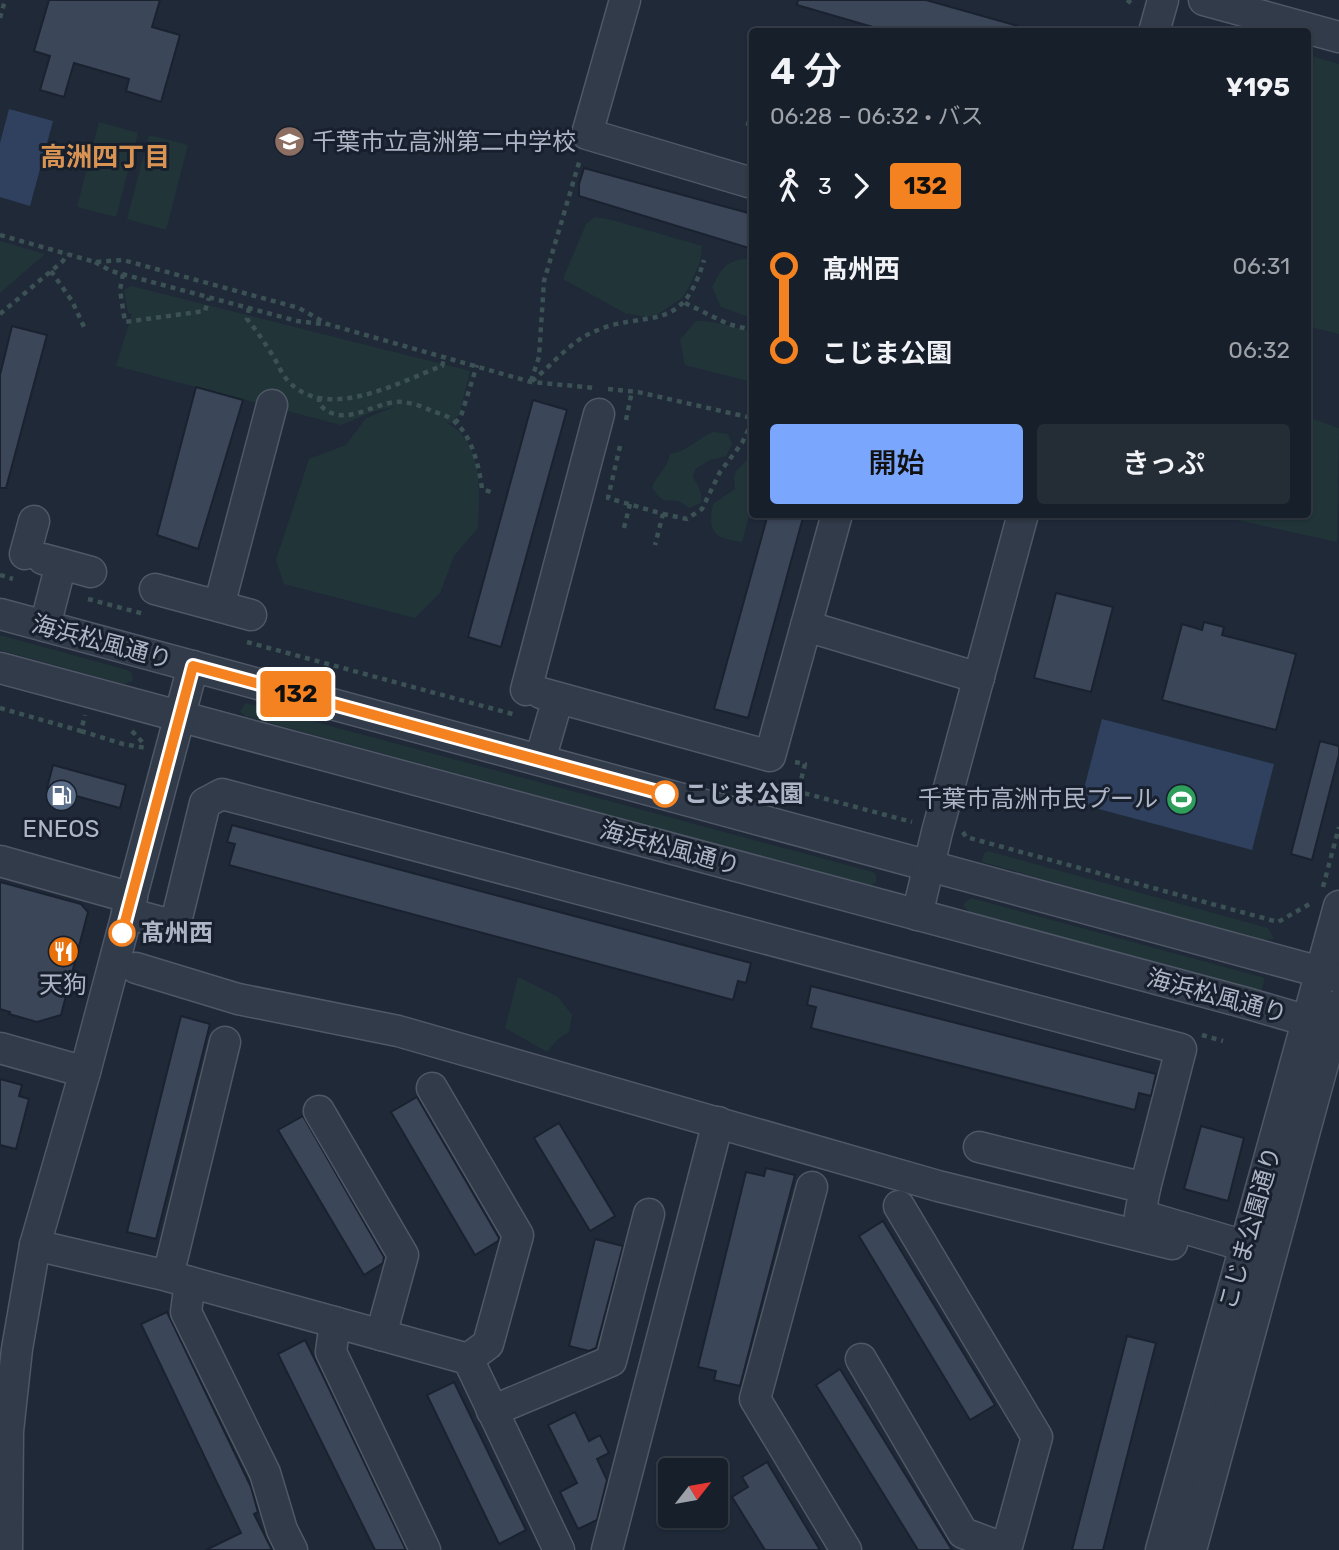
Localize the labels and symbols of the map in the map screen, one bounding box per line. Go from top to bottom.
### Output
school or university icon: 千葉市立高洲第二中学校 [272,125,306,159]
place label: 千葉市立高洲第二中学校 [312,128,576,156]
district label: 高洲四丁目 [40,142,170,173]
street label: 海浜松風通り [29,610,175,674]
line badge: 132 [256,671,336,717]
fuel station icon: ENEOS [44,778,78,812]
place label: こじま公園 [684,780,804,808]
marker: こじま公園 [652,781,678,807]
sports icon: 千葉市高洲市民プール [1164,782,1198,816]
place label: 千葉市高洲市民プール [918,785,1158,813]
place label: ENEOS [23,815,99,843]
street label: 海浜松風通り [597,816,743,880]
place label: 髙州西 [141,919,213,947]
marker: 髙州西 [109,920,135,946]
restaurant icon: 天狗 [46,934,80,968]
street label: 海浜松風通り [1144,964,1290,1028]
place label: 天狗 [39,971,87,999]
street label: こじま公園通り [1213,1143,1287,1313]
north arrow [658,1458,728,1528]

